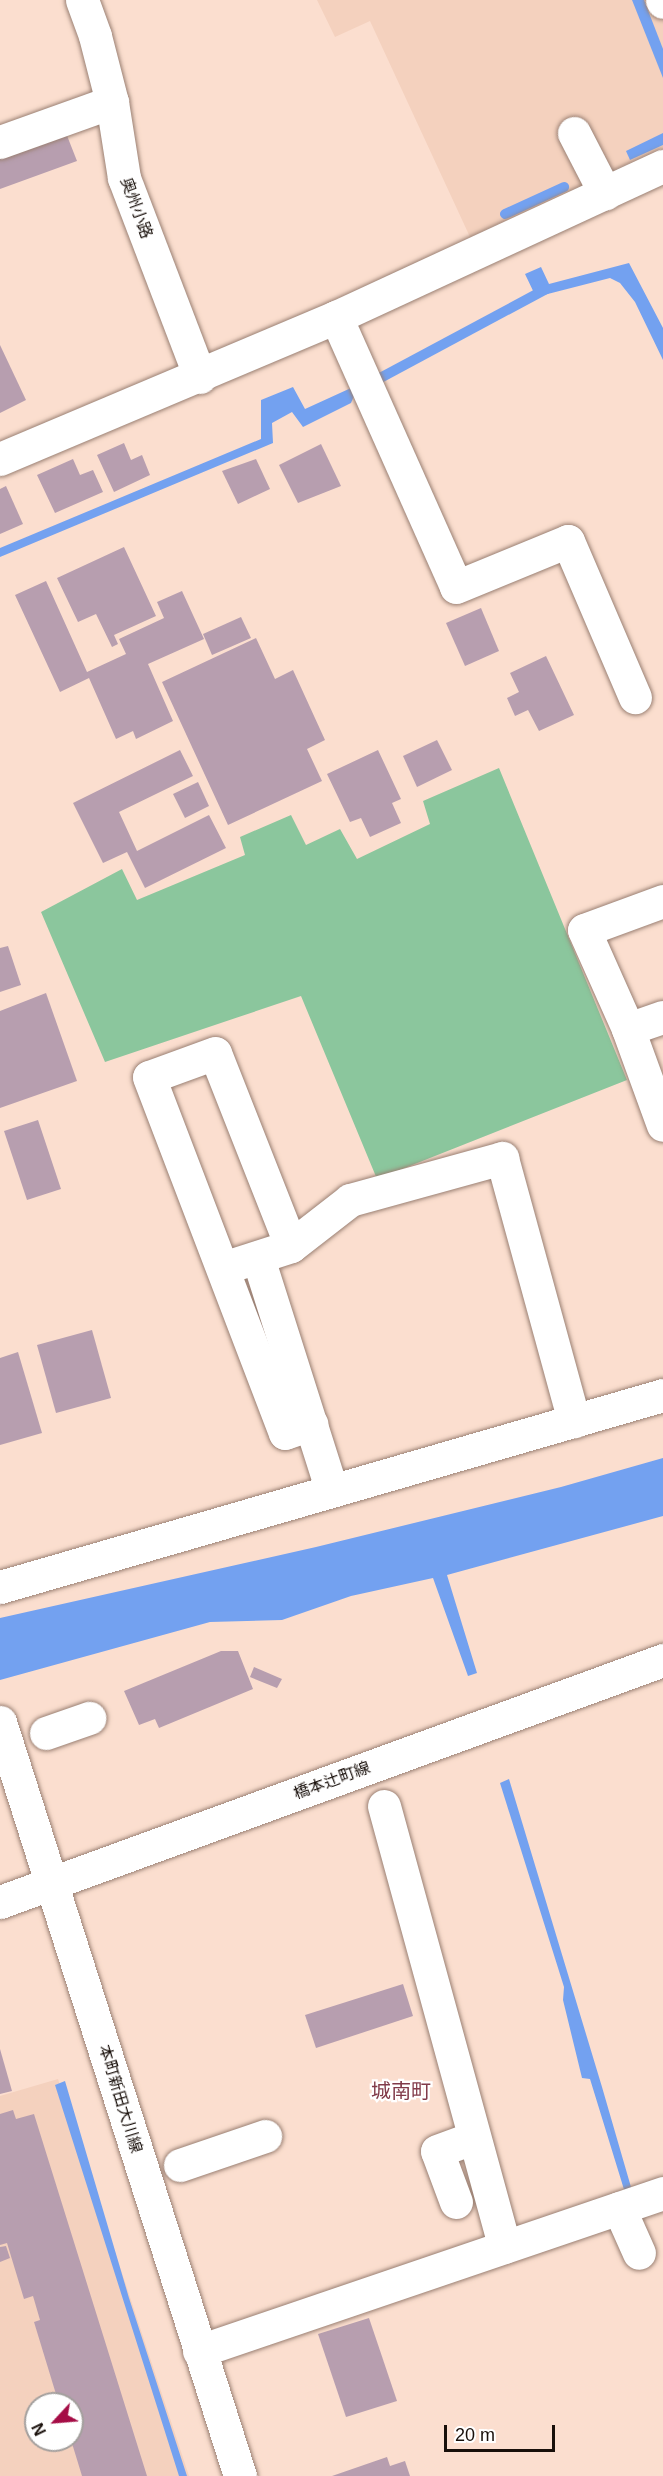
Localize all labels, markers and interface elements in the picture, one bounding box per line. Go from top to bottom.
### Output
street label: 奥州小路 [116,175,156,241]
street label: 橋本辻町線 [291,1758,373,1804]
street label: 本町新田大川線 [94,2043,146,2155]
district label: 城南町 [371,2079,431,2103]
north arrow [24,2392,84,2452]
scale bar [447,2413,558,2451]
text: N [29,2420,49,2438]
text: 20 m [455,2425,495,2445]

